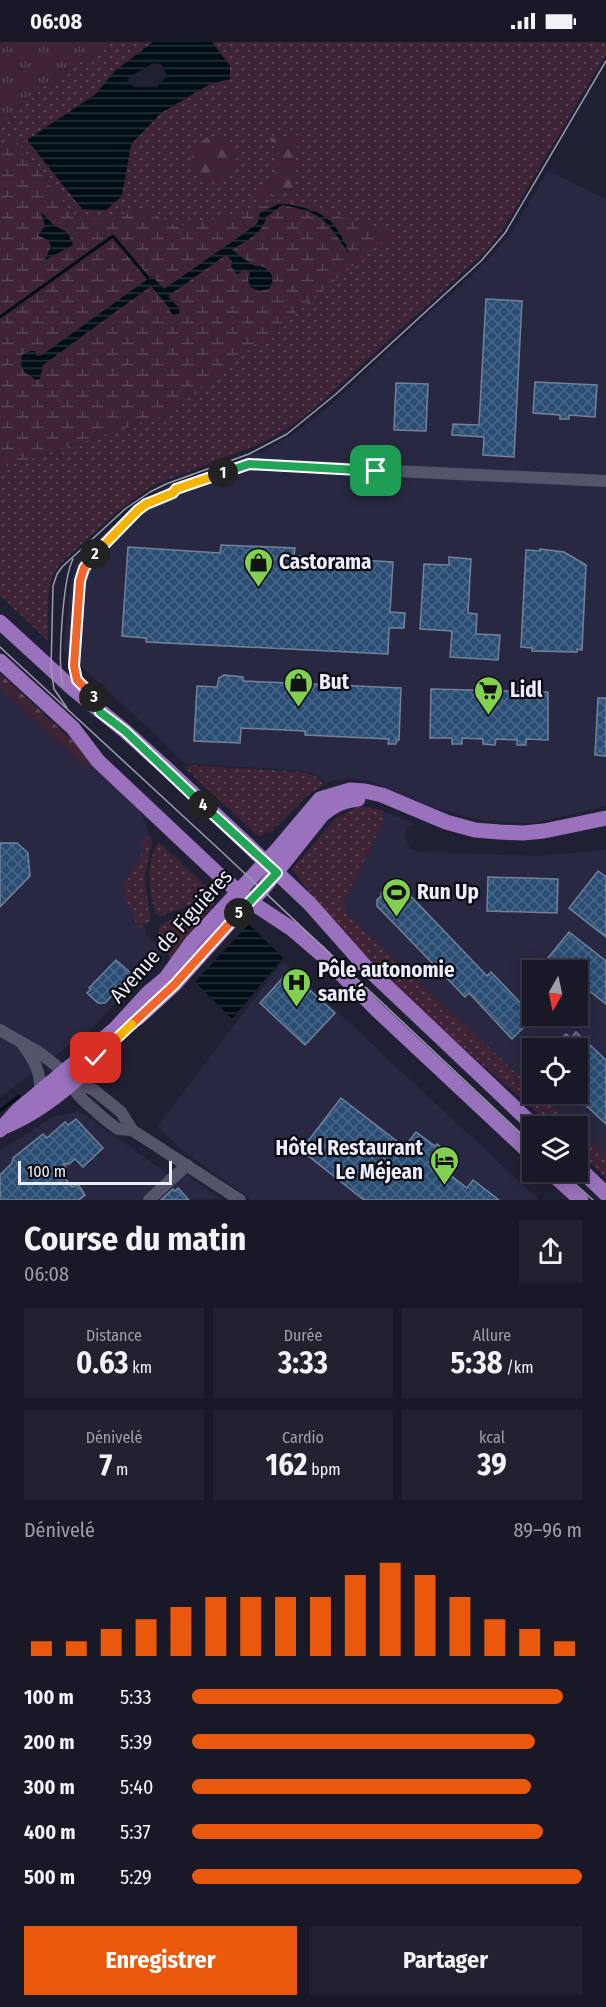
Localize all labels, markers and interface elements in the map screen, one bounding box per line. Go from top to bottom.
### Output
text: 06:08 [30,8,82,35]
pin [350,445,401,496]
icon: arrive [359,454,392,487]
pin: 1 [208,458,238,488]
text: 1 [220,463,226,482]
pin: 2 [80,539,110,569]
text: 2 [91,544,99,563]
shop icon: Castorama [242,546,274,588]
place label: Castorama [279,549,372,575]
shop icon: But [282,666,314,708]
place label: But [319,669,350,695]
supermarket icon: Lidl [473,674,505,716]
place label: Lidl [510,677,543,703]
pin: 3 [79,682,109,712]
text: 3 [90,687,98,706]
pin: 4 [188,790,218,820]
text: 4 [199,795,207,814]
street label: Avenue de Figuières [104,864,238,1008]
sports icon: Run Up [380,876,412,918]
place label: Run Up [417,879,479,905]
pin: 5 [224,898,254,928]
text: 5 [235,903,243,922]
place label: Pôle autonomie santé [318,957,455,1007]
north arrow [522,960,588,1026]
map controls [522,960,588,1182]
hospital icon: Pôle autonomie santé [281,966,313,1008]
pin [70,1032,121,1083]
button: locate [522,1038,588,1104]
icon: check [79,1041,112,1074]
button: layers [522,1116,588,1182]
place label: Hôtel Restaurant Le Méjean [276,1135,424,1185]
hotel icon: Hôtel Restaurant Le Méjean [428,1144,460,1186]
scale bar [18,1158,172,1186]
text: 100 m [27,1162,66,1181]
text: Course du matin [24,1219,246,1259]
button: share [519,1220,582,1283]
text: 06:08 [24,1262,69,1286]
text: Distance [86,1326,142,1345]
text: Durée [284,1326,322,1345]
text: Allure [473,1326,511,1345]
text: 0.63 [76,1345,129,1381]
text: 3:33 [278,1345,328,1381]
text: 5:38 [450,1345,503,1381]
text: km [129,1358,152,1377]
text: /km [503,1358,534,1377]
text: Dénivelé [86,1428,142,1447]
text: Cardio [282,1428,324,1447]
text: kcal [479,1428,505,1447]
text: 7 [100,1447,112,1483]
text: 162 [265,1447,307,1483]
text: 39 [477,1447,507,1483]
text: m [112,1460,128,1479]
text: bpm [307,1460,341,1479]
text: Dénivelé [24,1518,95,1542]
text: 89–96 m [514,1518,582,1542]
text: 100 m [24,1685,74,1709]
text: 5:33 [120,1685,152,1709]
text: 200 m [24,1730,75,1754]
text: 5:39 [120,1730,152,1754]
text: 300 m [24,1775,75,1799]
text: 5:40 [120,1775,153,1799]
text: 400 m [24,1820,76,1844]
text: 5:37 [120,1820,151,1844]
text: 500 m [24,1865,75,1889]
text: 5:29 [120,1865,152,1889]
button: Enregistrer [24,1926,297,1995]
button: Partager [309,1926,582,1995]

